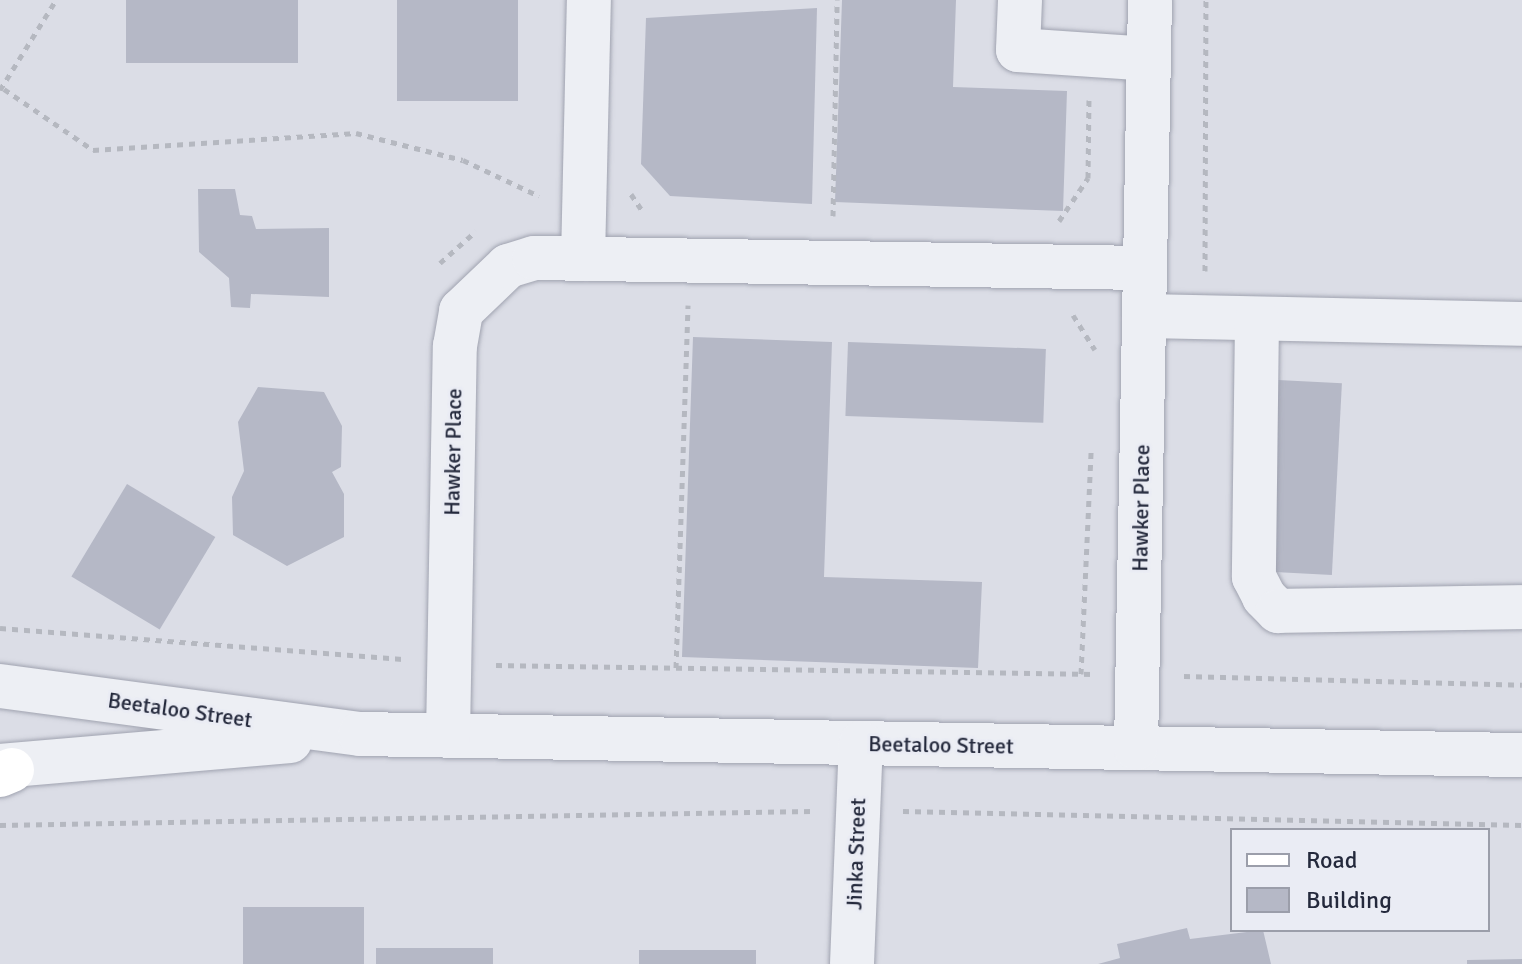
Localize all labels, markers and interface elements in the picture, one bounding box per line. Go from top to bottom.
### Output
street label: Hawker Place [439,388,467,516]
street label: Hawker Place [1127,444,1155,572]
street label: Beetaloo Street [106,687,254,733]
street label: Beetaloo Street [868,731,1014,759]
street label: Jinka Street [841,797,871,911]
legend [1230,828,1490,932]
text: Road [1306,845,1357,875]
text: Building [1306,885,1392,915]

